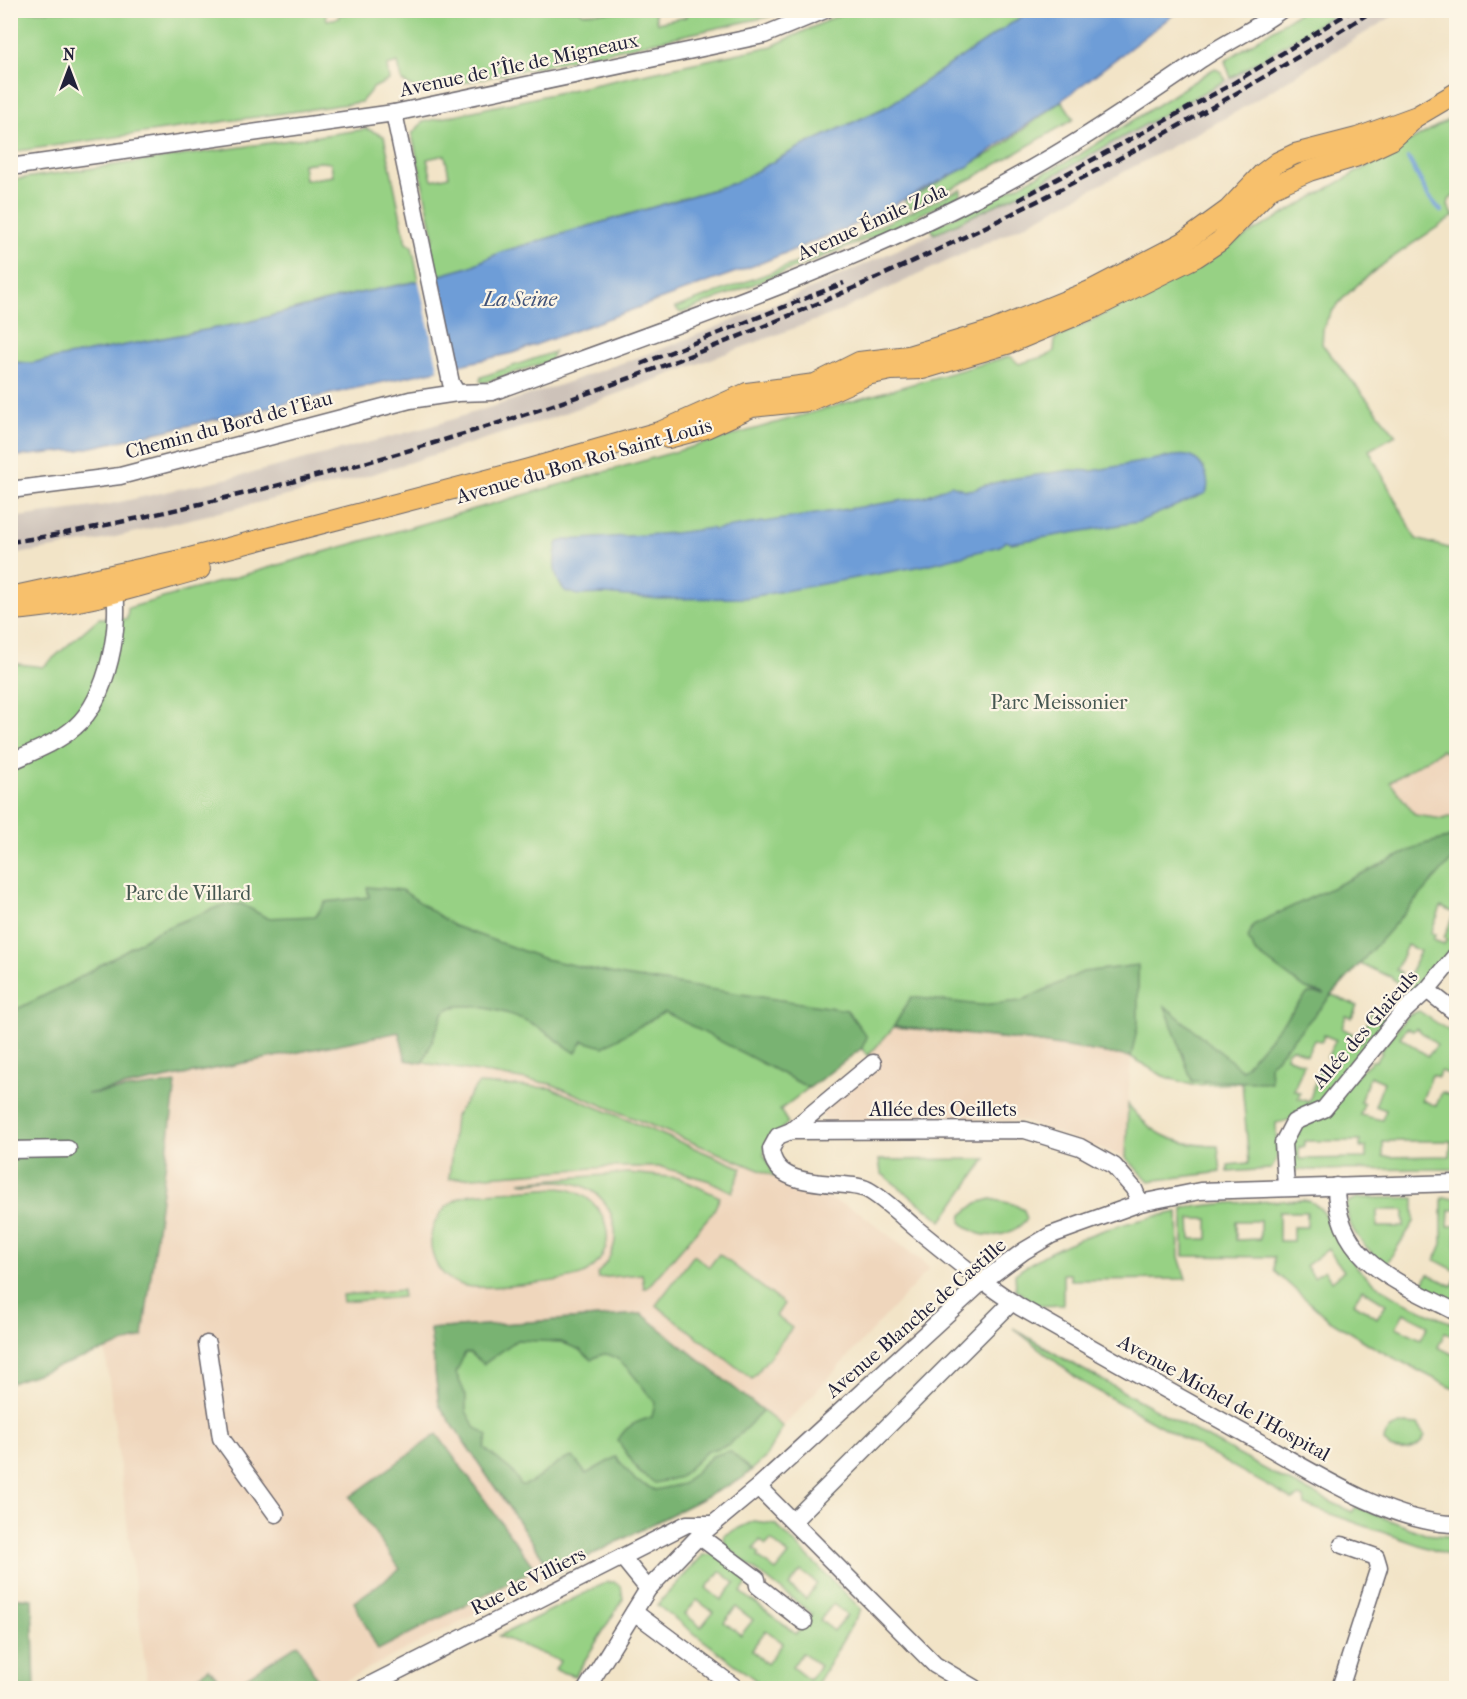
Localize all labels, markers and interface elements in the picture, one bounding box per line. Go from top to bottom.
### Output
street label: Avenue de l'Île de Migneaux [396,27,641,102]
north arrow [39,39,99,99]
text: N [63,45,76,64]
street label: Avenue Émile Zola [792,177,951,266]
water label: La Seine [481,287,558,311]
street label: Chemin du Bord de l'Eau [123,386,336,464]
street label: Avenue du Bon Roi Saint-Louis [453,413,714,509]
park label: Parc Meissonier [990,691,1128,714]
park label: Parc de Villard [125,882,252,905]
street label: Allée des Glaïeuls [1307,965,1423,1094]
street label: Allée des Oeillets [868,1098,1017,1121]
street label: Avenue Blanche de Castille [820,1233,1011,1403]
street label: Avenue Michel de l'Hospital [1113,1330,1334,1466]
street label: Rue de Villiers [467,1542,589,1620]

